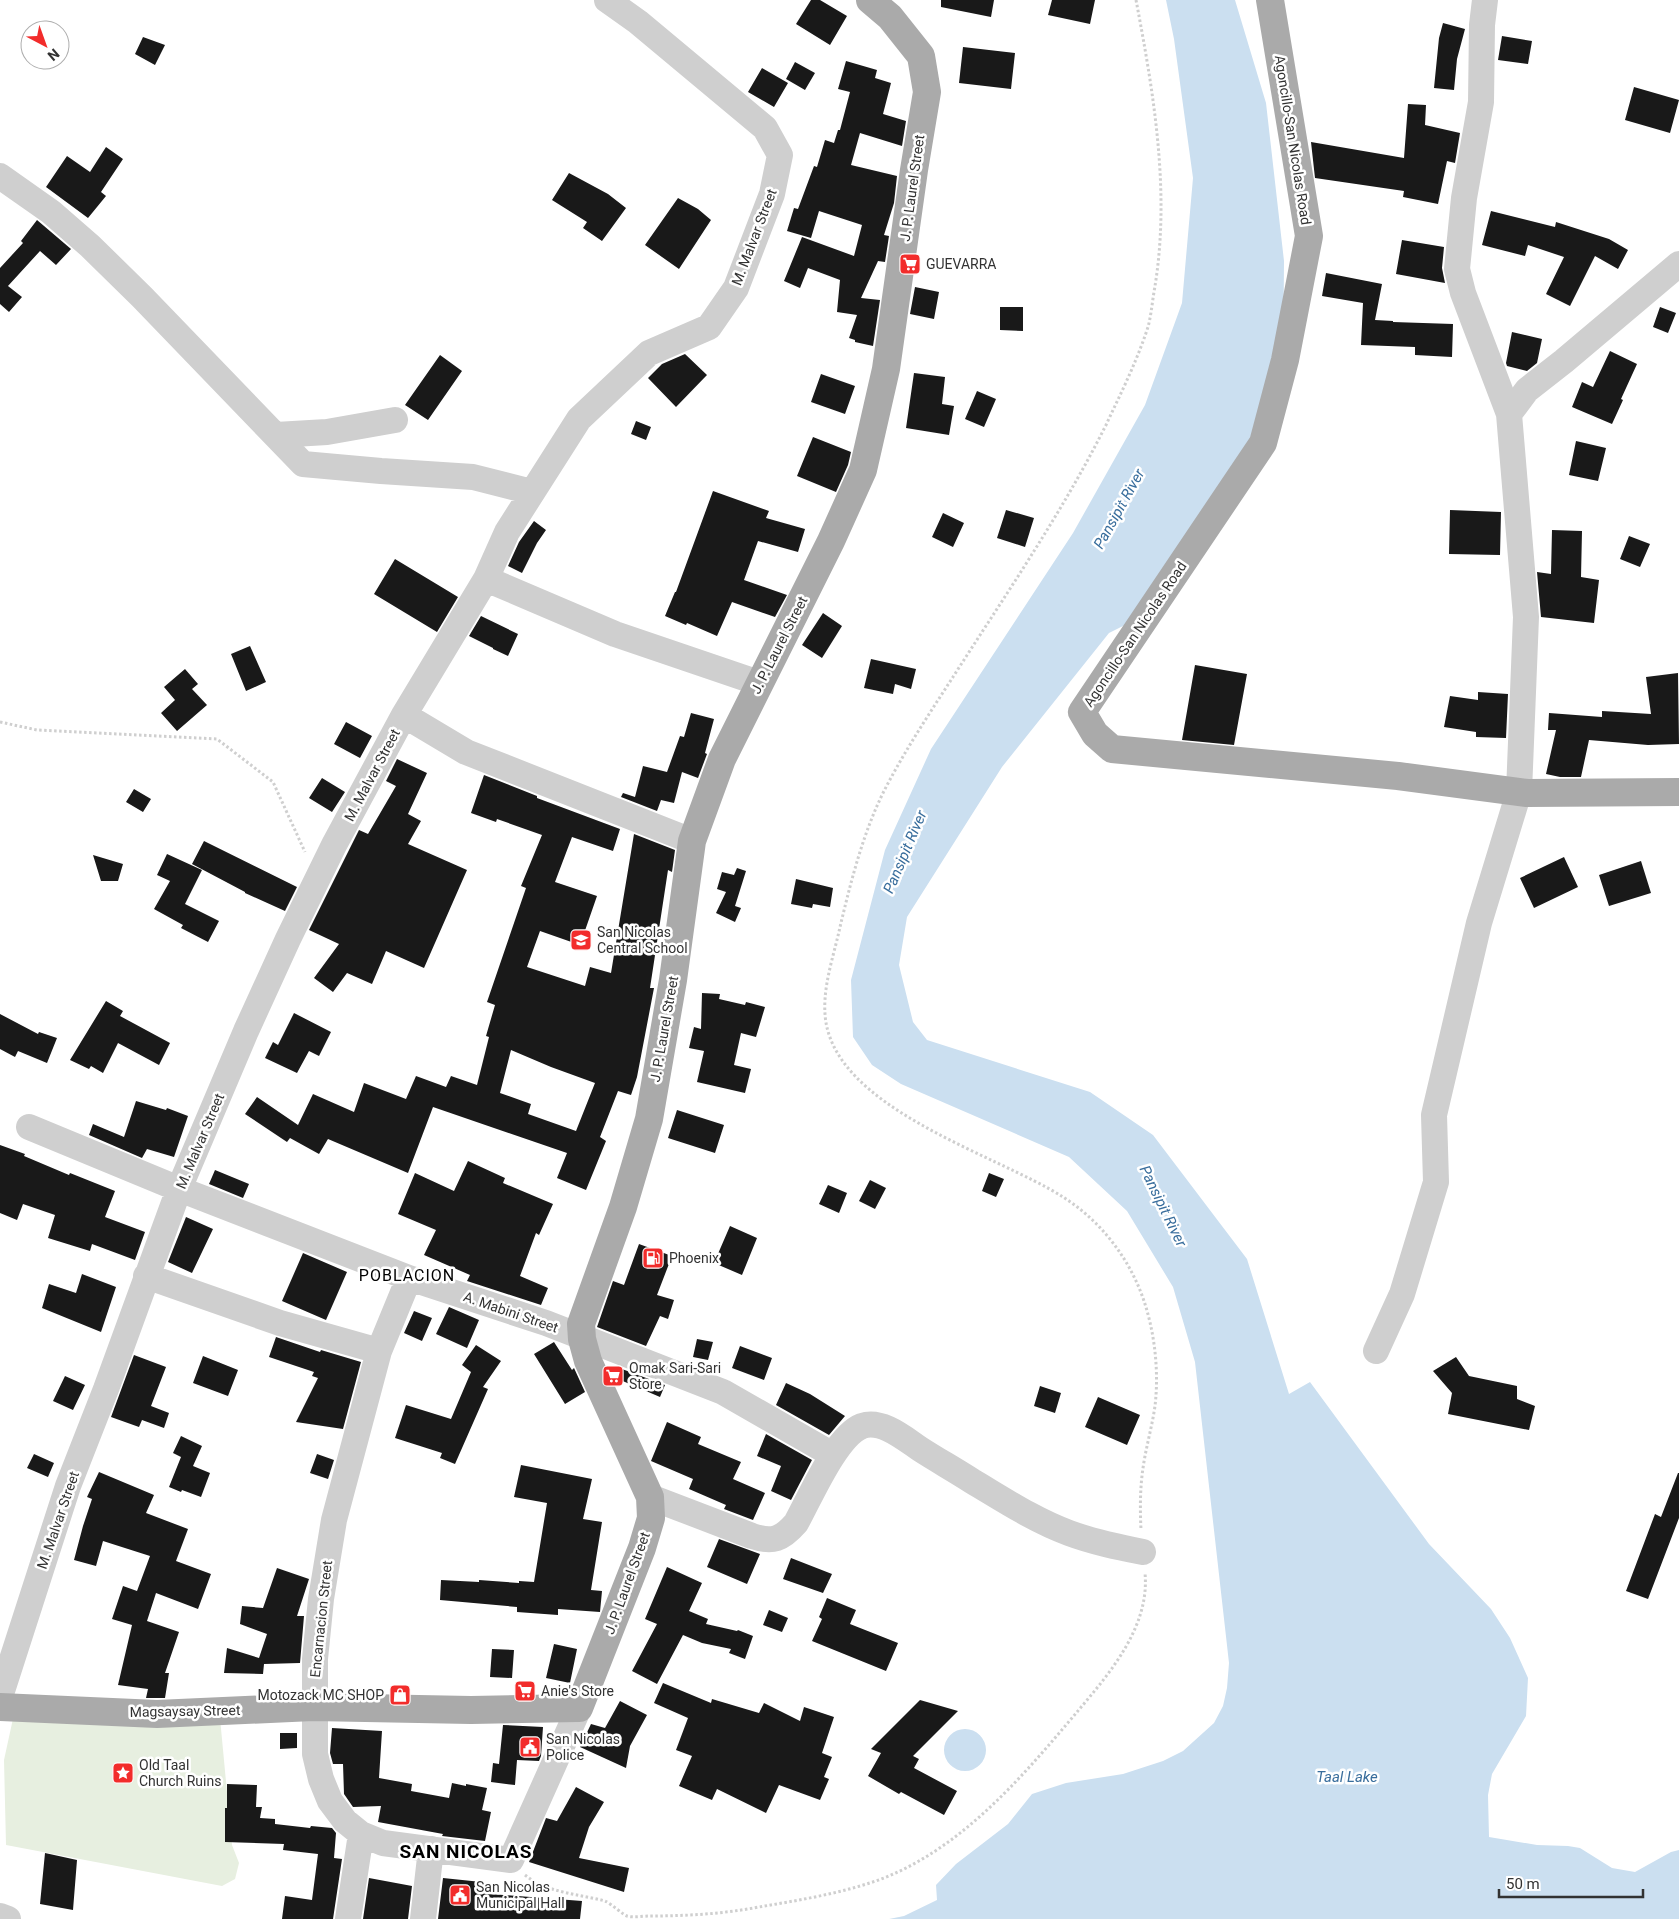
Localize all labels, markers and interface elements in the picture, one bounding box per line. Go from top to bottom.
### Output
north arrow [20,20,70,70]
text: N [45,46,63,64]
street label: Agoncillo-San Nicolas Road [1272,54,1314,226]
street label: J. P. Laurel Street [897,133,927,242]
street label: M. Malvar Street [728,186,780,288]
supermarket icon: GUEVARRA [898,252,922,276]
place label: GUEVARRA [926,256,997,272]
water label: Pansipit River [1090,465,1149,552]
street label: Agoncillo-San Nicolas Road [1080,558,1190,710]
street label: J. P. Laurel Street [747,593,811,696]
street label: M. Malvar Street [341,726,403,824]
water label: Pansipit River [879,807,931,896]
place label: San Nicolas Central School [597,924,688,956]
school or university icon: San Nicolas Central School [569,928,593,952]
street label: J. P. Laurel Street [647,974,681,1083]
street label: M. Malvar Street [173,1091,227,1191]
water label: Pansipit River [1136,1162,1191,1251]
fuel station icon: Phoenix [641,1246,665,1270]
place label: Phoenix [669,1250,719,1266]
district label: POBLACION [359,1266,455,1285]
street label: A. Mabini Street [462,1288,561,1336]
place label: Omak Sari-Sari Store [629,1360,721,1392]
supermarket icon: Omak Sari-Sari Store [601,1364,625,1388]
street label: M. Malvar Street [34,1469,82,1571]
street label: J. P. Laurel Street [601,1529,653,1636]
street label: Encarnacion Street [307,1559,335,1678]
supermarket icon: Anie's Store [513,1679,537,1703]
shop icon: Motozack MC SHOP [388,1683,412,1707]
place label: Anie's Store [541,1683,614,1699]
place label: Motozack MC SHOP [257,1687,384,1703]
street label: Magsaysay Street [129,1702,241,1720]
place label: San Nicolas Police [546,1731,620,1763]
public building icon: San Nicolas Police [518,1735,542,1759]
place label: Old Taal Church Ruins [139,1757,221,1789]
place icon: Old Taal Church Ruins [111,1761,135,1785]
water label: Taal Lake [1316,1768,1378,1786]
district label: SAN NICOLAS [399,1840,533,1863]
scale bar [1499,1866,1643,1898]
text: 50 m [1506,1875,1540,1893]
place label: San Nicolas Municipal Hall [476,1879,565,1911]
public building icon: San Nicolas Municipal Hall [448,1883,472,1907]

